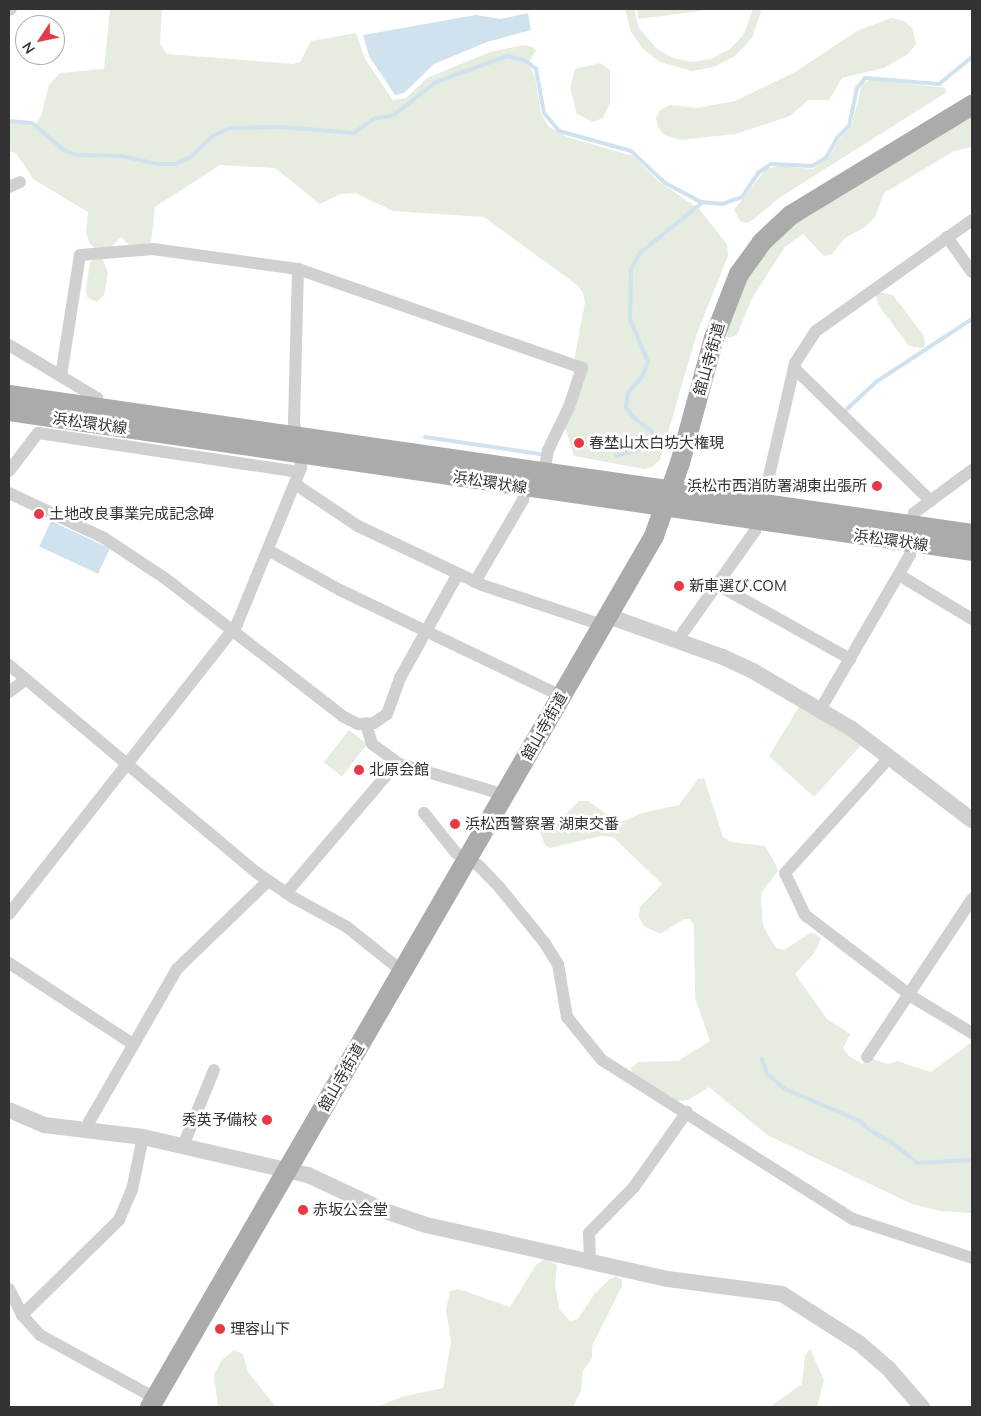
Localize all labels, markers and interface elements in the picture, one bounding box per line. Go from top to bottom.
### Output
north arrow [15,15,65,65]
text: N [18,38,39,57]
street label: 舘山寺街道 [690,320,728,398]
street label: 浜松環状線 [52,409,128,437]
place label: 春埜山太白坊大権現 [589,434,724,452]
marker: 春埜山太白坊大権現 [573,437,585,449]
street label: 浜松環状線 [452,467,528,497]
place label: 浜松市西消防署湖東出張所 [687,477,867,495]
marker: 浜松市西消防署湖東出張所 [871,480,883,492]
place label: 土地改良事業完成記念碑 [49,505,214,523]
marker: 土地改良事業完成記念碑 [33,508,45,520]
street label: 浜松環状線 [853,526,929,554]
place label: 新車選び.COM [689,577,786,595]
marker: 新車選び.COM [673,580,685,592]
street label: 舘山寺街道 [517,689,571,763]
place label: 北原会館 [369,761,429,779]
marker: 北原会館 [353,764,365,776]
place label: 浜松西警察署 湖東交番 [465,815,619,833]
marker: 浜松西警察署 湖東交番 [449,818,461,830]
street label: 舘山寺街道 [314,1040,368,1114]
place label: 秀英予備校 [182,1111,257,1129]
marker: 秀英予備校 [261,1114,273,1126]
place label: 赤坂公会堂 [313,1201,388,1219]
marker: 赤坂公会堂 [297,1204,309,1216]
place label: 理容山下 [230,1320,290,1338]
marker: 理容山下 [214,1323,226,1335]

